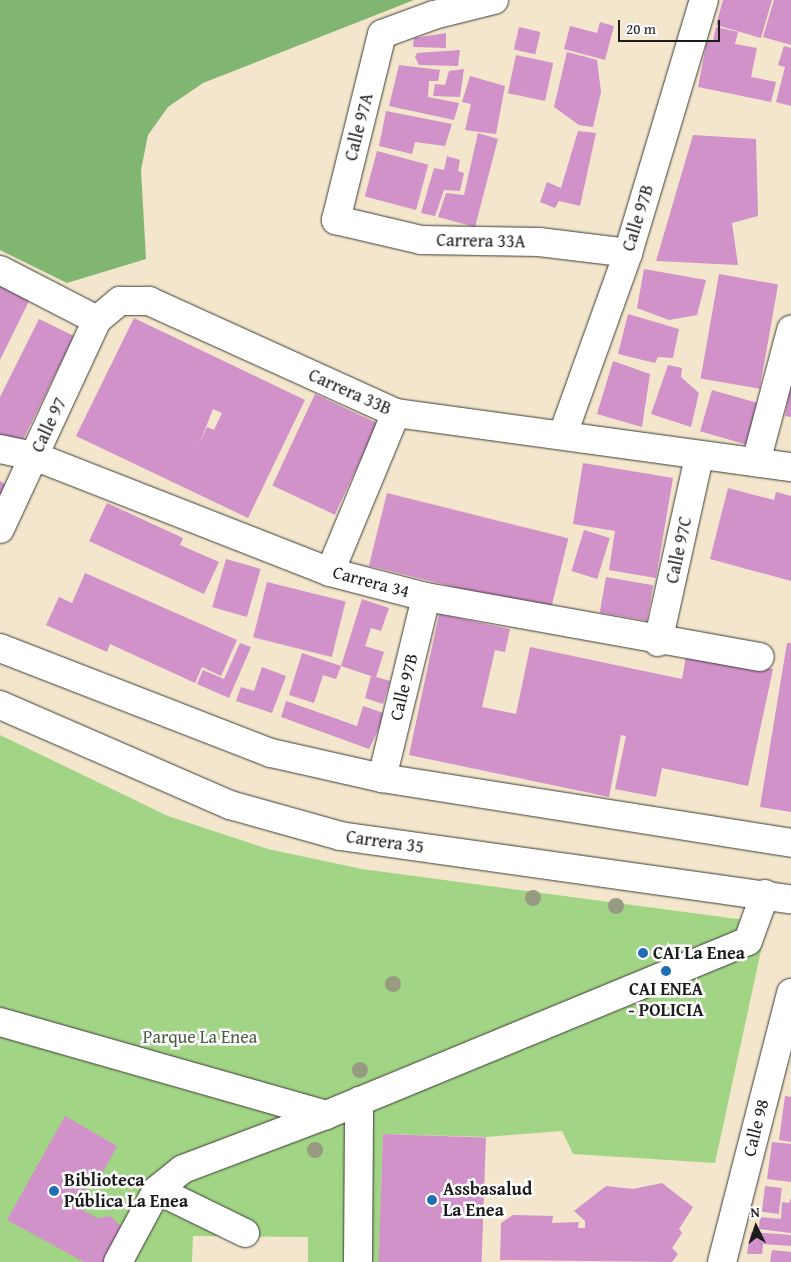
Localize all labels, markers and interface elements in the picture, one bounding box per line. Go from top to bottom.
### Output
scale bar [621,10,724,42]
text: 20 m [626,18,656,39]
street label: Calle 97A [340,91,378,163]
street label: Calle 97B [618,182,658,254]
street label: Carrera 33A [436,229,526,253]
street label: Carrera 33B [305,364,395,420]
street label: Calle 97 [27,394,71,456]
street label: Calle 97C [661,515,697,585]
street label: Carrera 34 [330,561,412,603]
street label: Calle 97B [385,651,423,723]
street label: Carrera 35 [345,826,425,858]
place label: CAI La Enea [653,942,745,964]
marker: CAI La Enea [637,947,649,959]
marker: CAI ENEA - POLICIA [660,965,672,977]
place label: CAI ENEA - POLICIA [628,979,704,1022]
park label: Parque La Enea [143,1026,257,1048]
street label: Calle 98 [738,1097,774,1159]
place label: Biblioteca Pública La Enea [64,1170,188,1212]
place label: Assbasalud La Enea [443,1179,532,1222]
marker: Biblioteca Pública La Enea [48,1185,60,1197]
marker: Assbasalud La Enea [425,1193,439,1207]
north arrow [731,1202,781,1252]
text: N [750,1202,760,1222]

